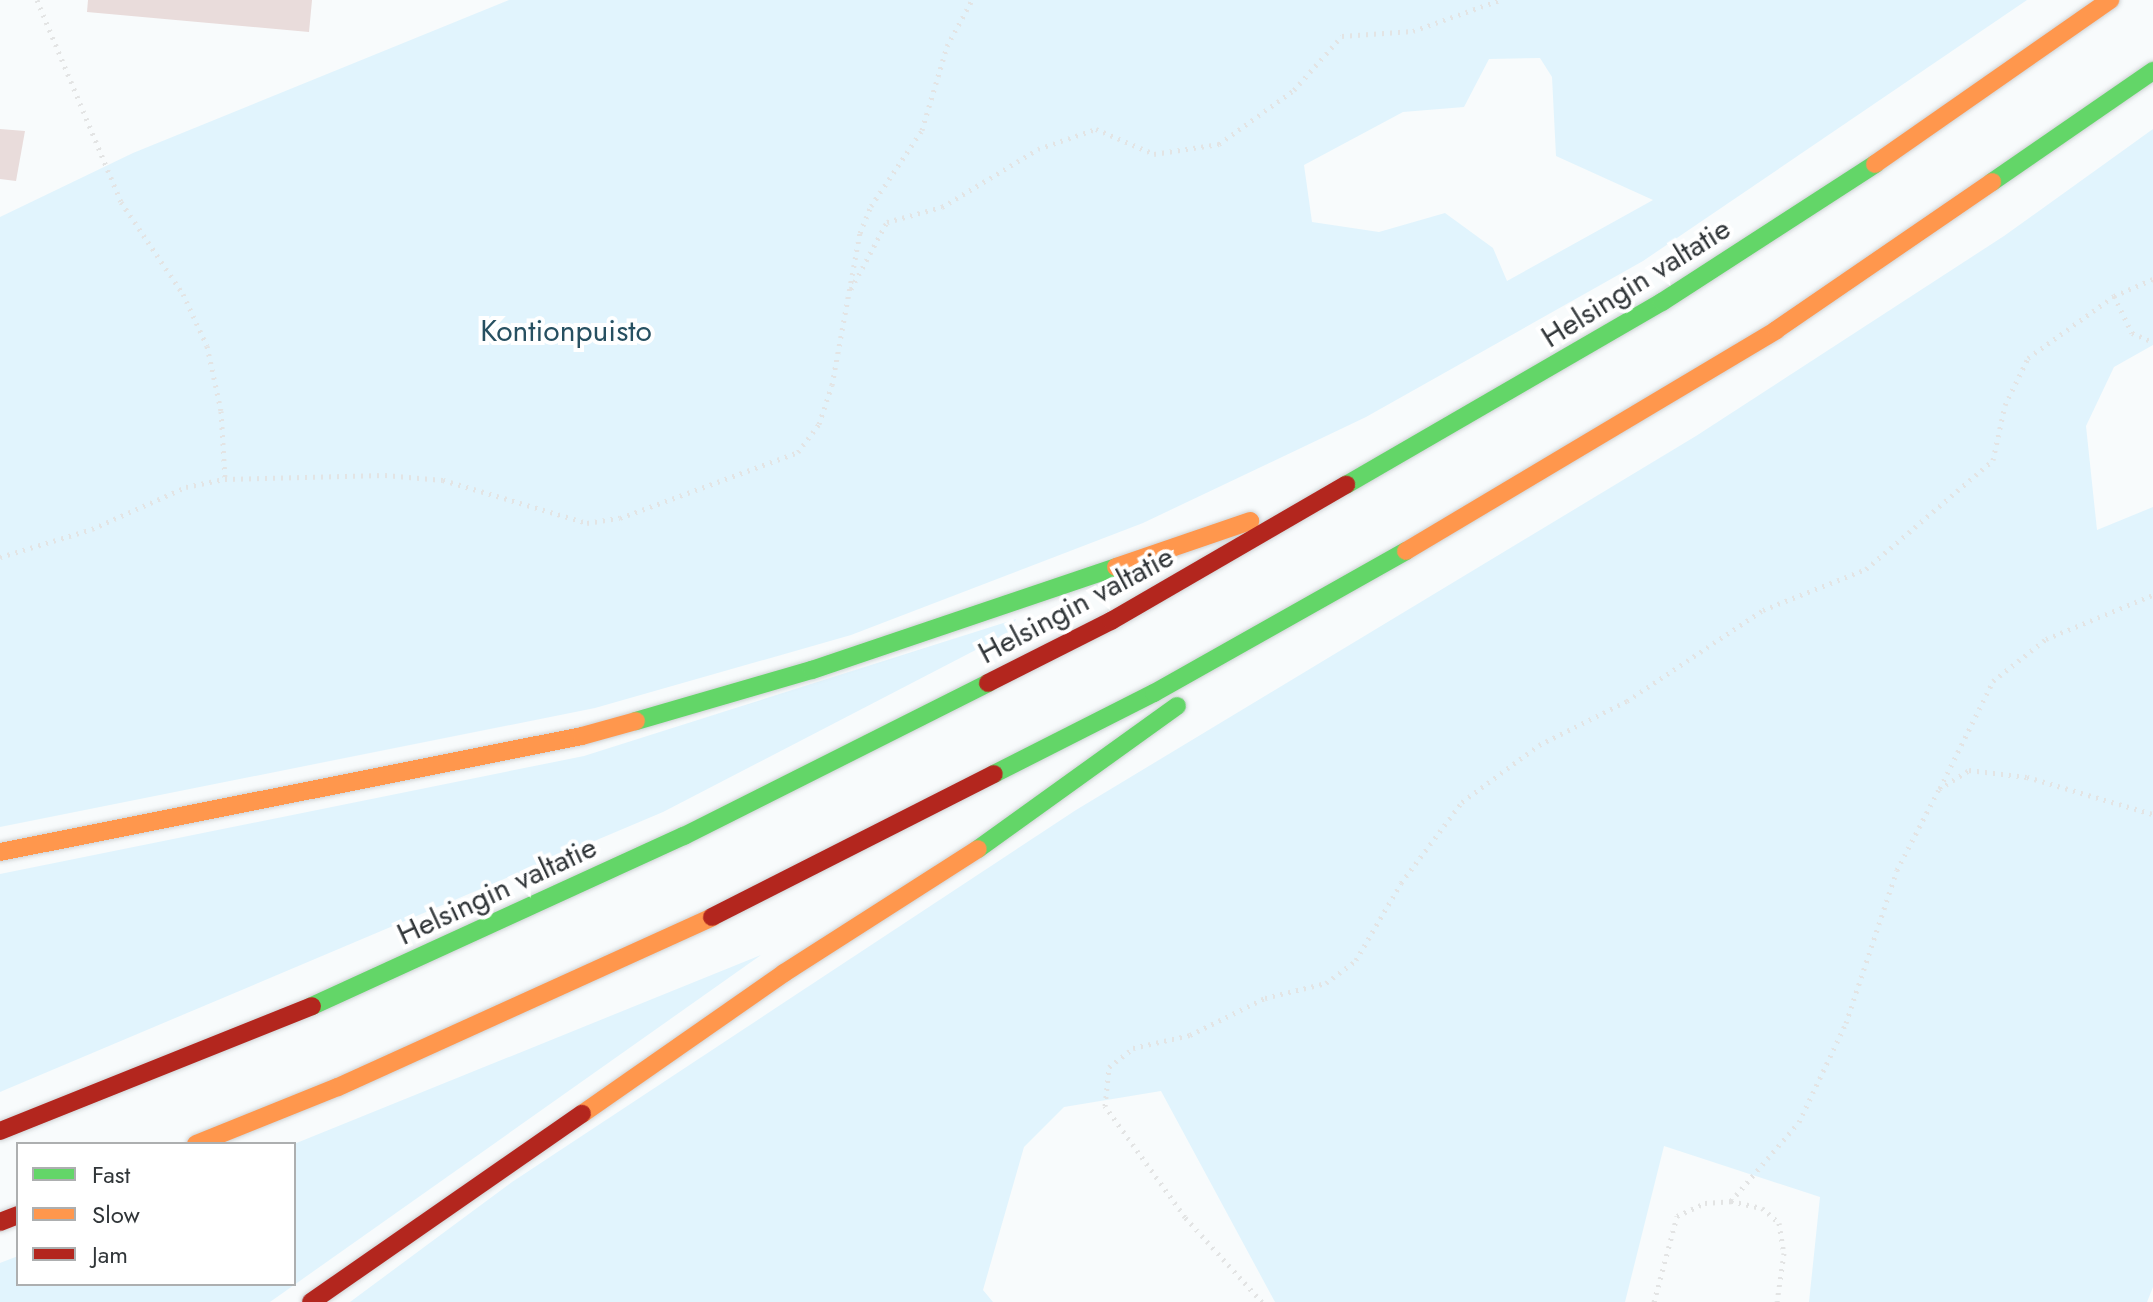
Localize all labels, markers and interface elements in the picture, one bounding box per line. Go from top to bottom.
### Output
street label: Helsingin valtatie [1535,211,1737,355]
park label: Kontionpuisto [480,313,652,349]
street label: Helsingin valtatie [972,538,1180,672]
street label: Helsingin valtatie [392,829,602,953]
legend [16,1142,296,1286]
text: Fast [92,1157,130,1192]
text: Slow [92,1197,140,1232]
text: Jam [92,1237,128,1272]

